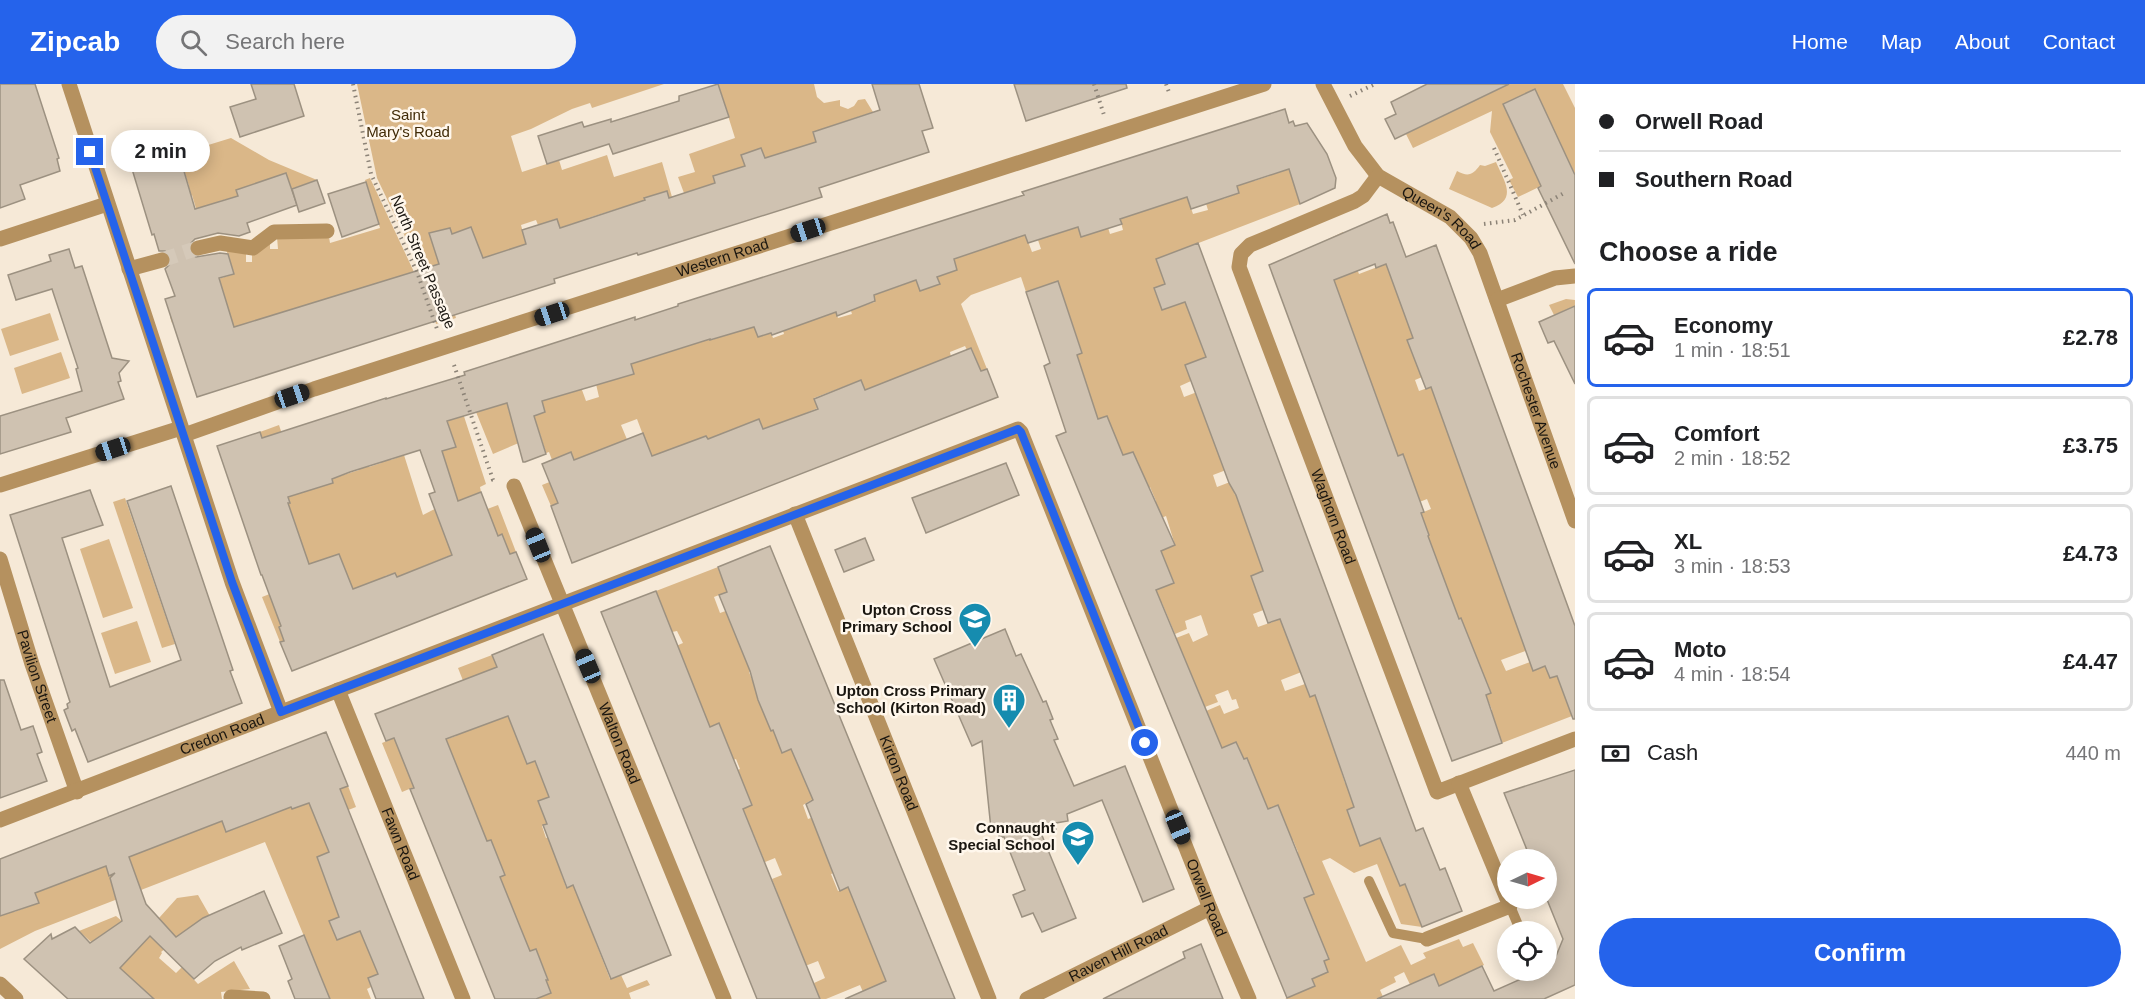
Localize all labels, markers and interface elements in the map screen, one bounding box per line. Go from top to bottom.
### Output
search box [156,15,576,69]
text: Zipcab [30,26,120,57]
icon: search [177,26,210,59]
text: Search here [225,29,345,54]
text: Home [1792,30,1848,53]
text: Map [1881,30,1922,53]
text: About [1955,30,2010,53]
text: Contact [2043,30,2115,53]
park label: Saint Mary's Road [366,106,450,140]
text: Orwell Road [1635,109,1763,134]
callout: 2 min [111,131,210,173]
route end [76,138,103,165]
text: 2 min [134,140,187,162]
text: Southern Road [1635,167,1793,192]
street label: Queen's Road [1399,182,1485,252]
street label: North Street Passage [388,192,459,331]
car [788,216,828,244]
street label: Western Road [674,235,771,280]
text: Choose a ride [1599,237,1778,267]
car [532,300,572,328]
icon: car [1602,311,1656,365]
text: Economy [1674,313,1773,338]
text: £2.78 [2063,325,2118,350]
text: 1 min · 18:51 [1674,339,1791,361]
street label: Rochester Avenue [1508,350,1565,471]
car [272,382,312,410]
icon: car [1602,419,1656,473]
text: Comfort [1674,421,1760,446]
text: £3.75 [2063,433,2118,458]
car [93,435,133,463]
text: 2 min · 18:52 [1674,447,1791,469]
street label: Waghorn Road [1308,467,1359,566]
car [523,525,553,565]
icon: car [1602,527,1656,581]
text: XL [1674,529,1702,554]
text: £4.73 [2063,541,2118,566]
text: 3 min · 18:53 [1674,555,1791,577]
place label: Upton Cross Primary School [842,601,952,635]
school or university icon: Upton Cross Primary School [957,601,993,648]
street label: Pavilion Street [14,628,61,726]
icon: car [1602,635,1656,689]
text: Moto [1674,637,1727,662]
car [573,646,603,686]
text: £4.47 [2063,649,2118,674]
text: 4 min · 18:54 [1674,663,1791,685]
place label: Upton Cross Primary School (Kirton Road) [836,682,987,716]
building icon: Upton Cross Primary School (Kirton Road) [991,682,1027,729]
street label: Walton Road [596,700,644,786]
street label: Credon Road [177,710,267,758]
route start [1131,729,1158,756]
street label: Kirton Road [876,733,922,813]
icon: cash [1599,737,1632,770]
text: Cash [1647,740,1698,765]
text: 440 m [2065,742,2121,764]
street label: Fawn Road [378,805,423,882]
car [1163,807,1193,847]
place label: Connaught Special School [948,819,1055,853]
school or university icon: Connaught Special School [1060,819,1096,866]
north arrow [1497,849,1557,909]
map controls [1497,849,1557,981]
street label: Orwell Road [1183,856,1230,939]
button: Confirm [1599,918,2121,987]
street label: Raven Hill Road [1066,921,1170,985]
button: locate [1497,921,1557,981]

